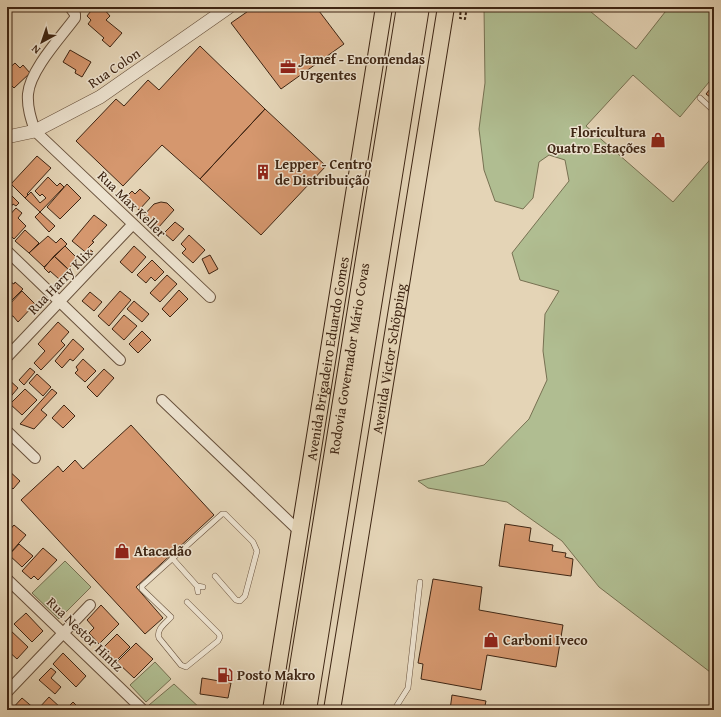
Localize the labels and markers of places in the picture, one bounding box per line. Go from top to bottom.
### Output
place label: Jamef - Encomendas Urgentes [298,49,425,85]
office icon: Jamef - Encomendas Urgentes [279,58,297,76]
place label: Floricultura Quatro Estações [547,122,647,158]
shop icon: Floricultura Quatro Estações [649,131,667,149]
place label: Lepper - Centro de Distribuição [275,154,372,190]
building icon: Lepper - Centro de Distribuição [254,163,272,181]
place label: Atacadão [134,541,192,561]
shop icon: Atacadão [113,542,131,560]
place label: Carboni Iveco [503,630,588,650]
shop icon: Carboni Iveco [482,631,500,649]
place label: Posto Makro [237,665,316,685]
fuel station icon: Posto Makro [216,666,234,684]

